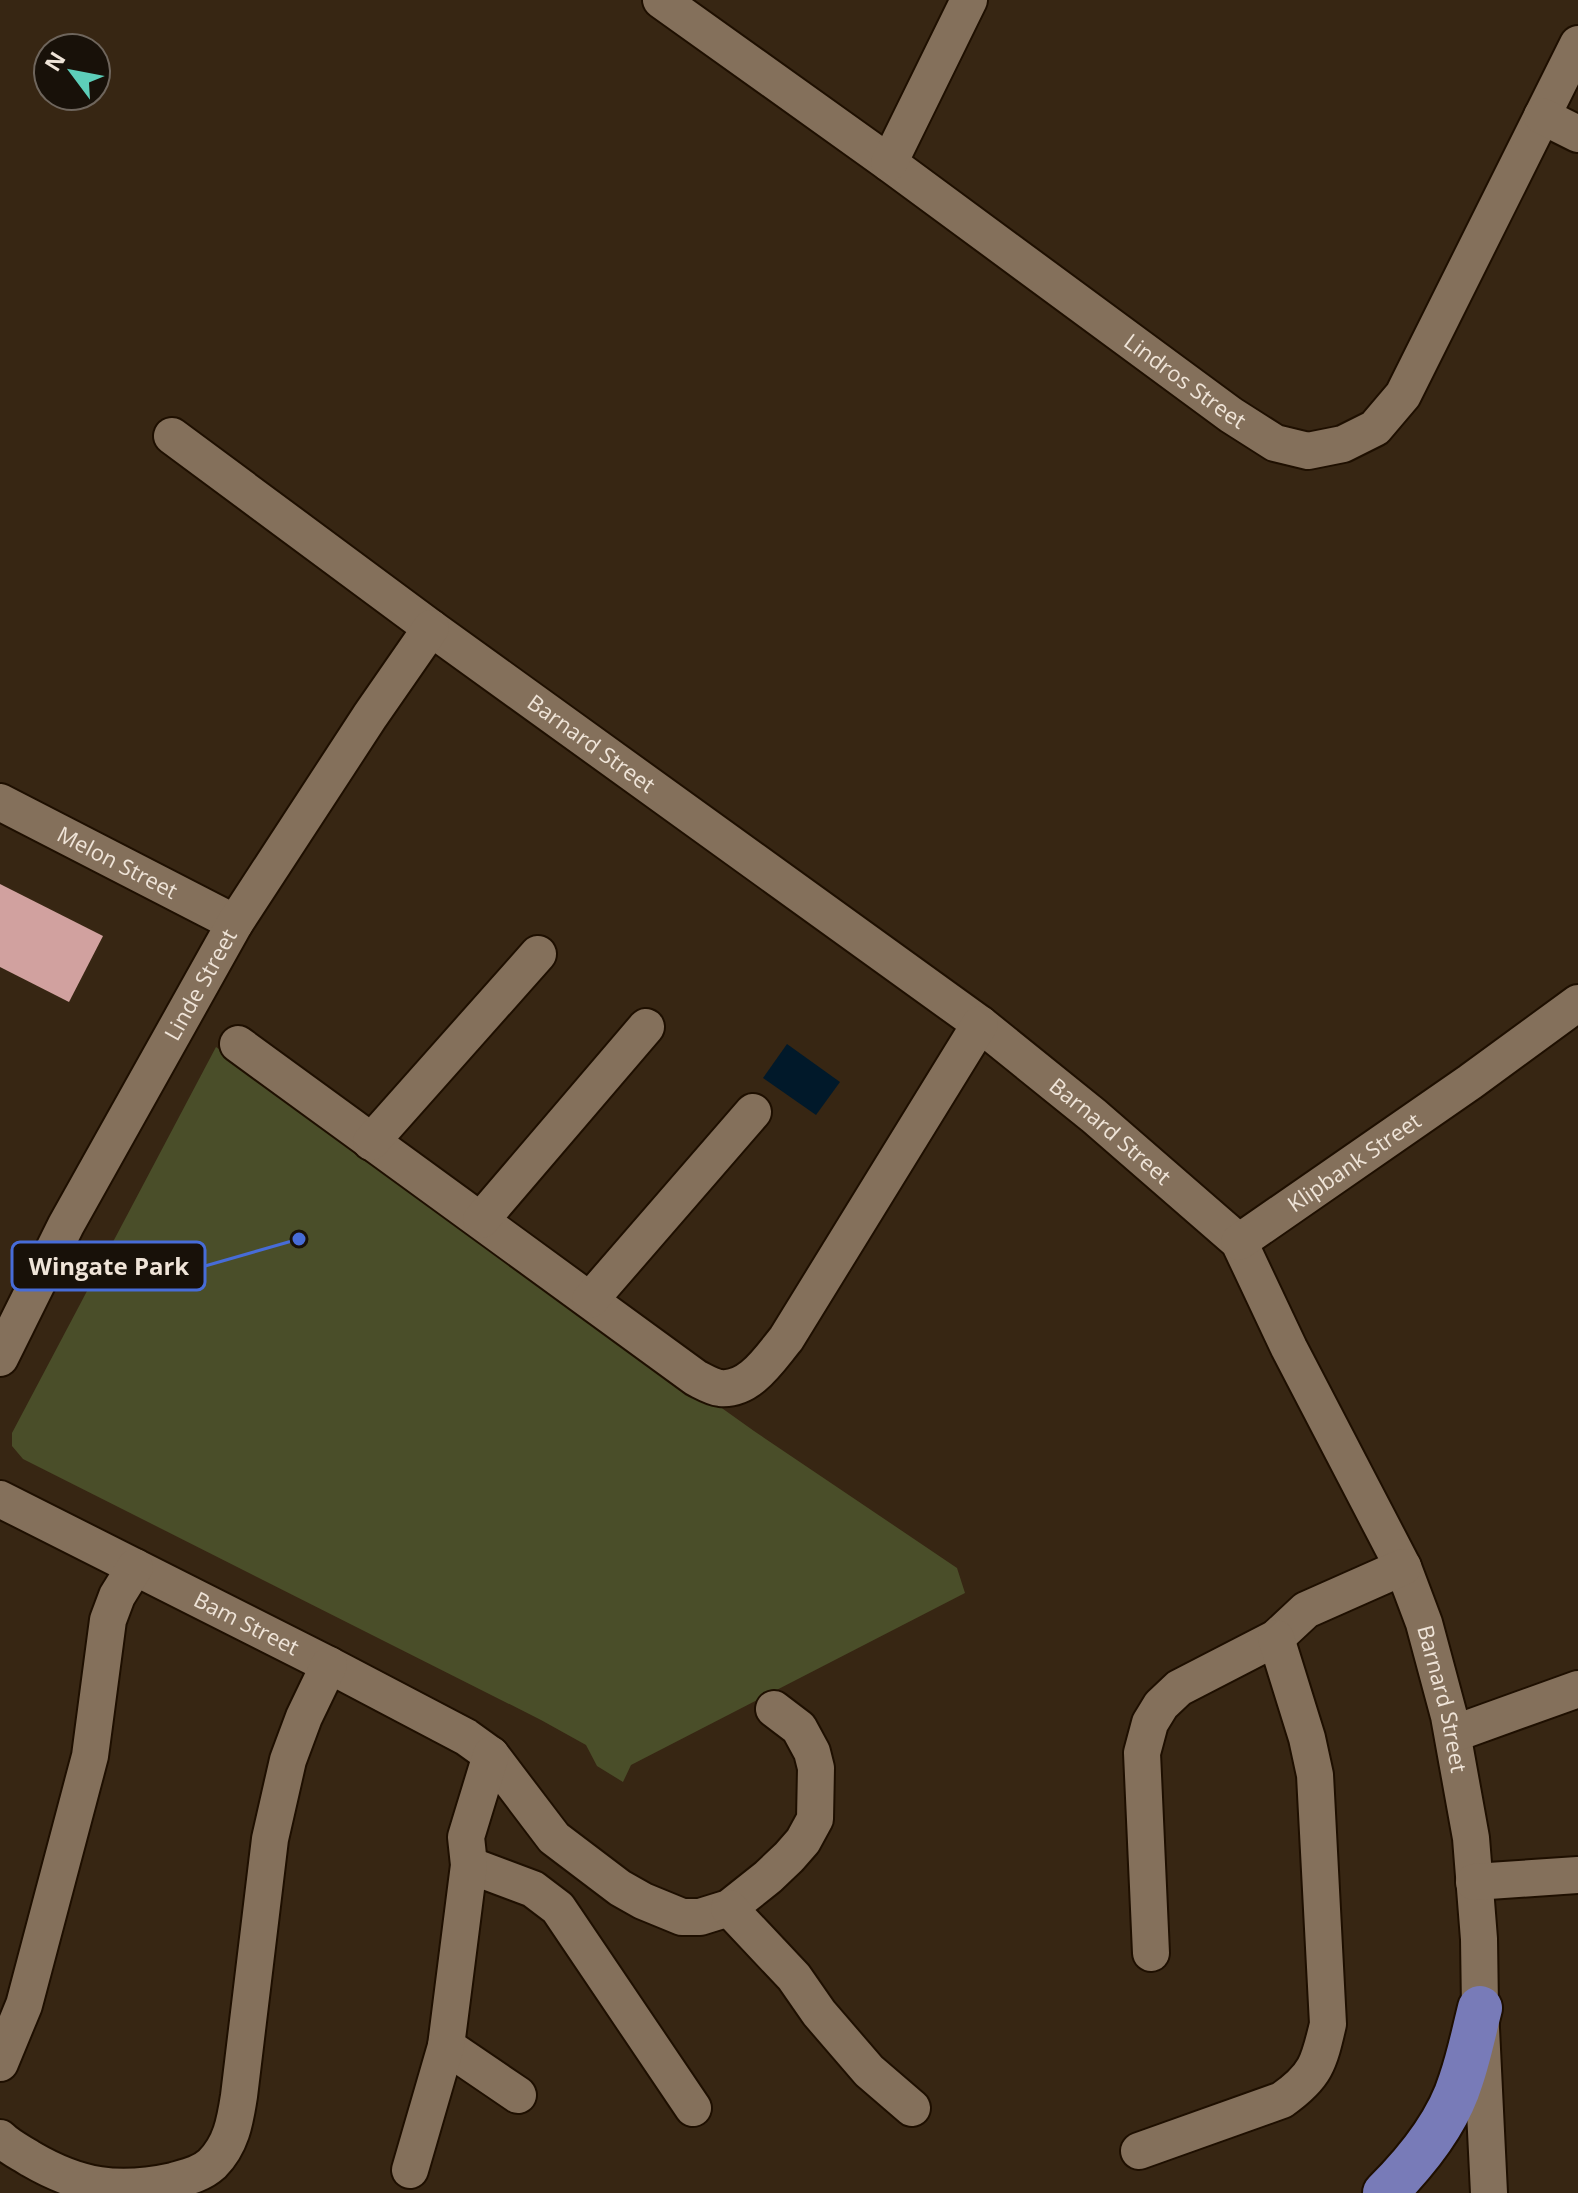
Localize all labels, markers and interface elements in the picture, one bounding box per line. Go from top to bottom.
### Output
north arrow [32,32,112,112]
text: N [37,45,72,76]
street label: Lindros Street [1119,326,1252,435]
street label: Barnard Street [522,686,662,799]
street label: Melon Street [52,818,183,905]
street label: Linde Street [156,923,243,1045]
street label: Barnard Street [1044,1070,1178,1191]
street label: Klipbank Street [1281,1105,1426,1218]
callout: Wingate Park [12,1242,205,1290]
text: Wingate Park [29,1249,189,1282]
street label: Bam Street [189,1583,305,1662]
street label: Barnard Street [1411,1622,1475,1775]

